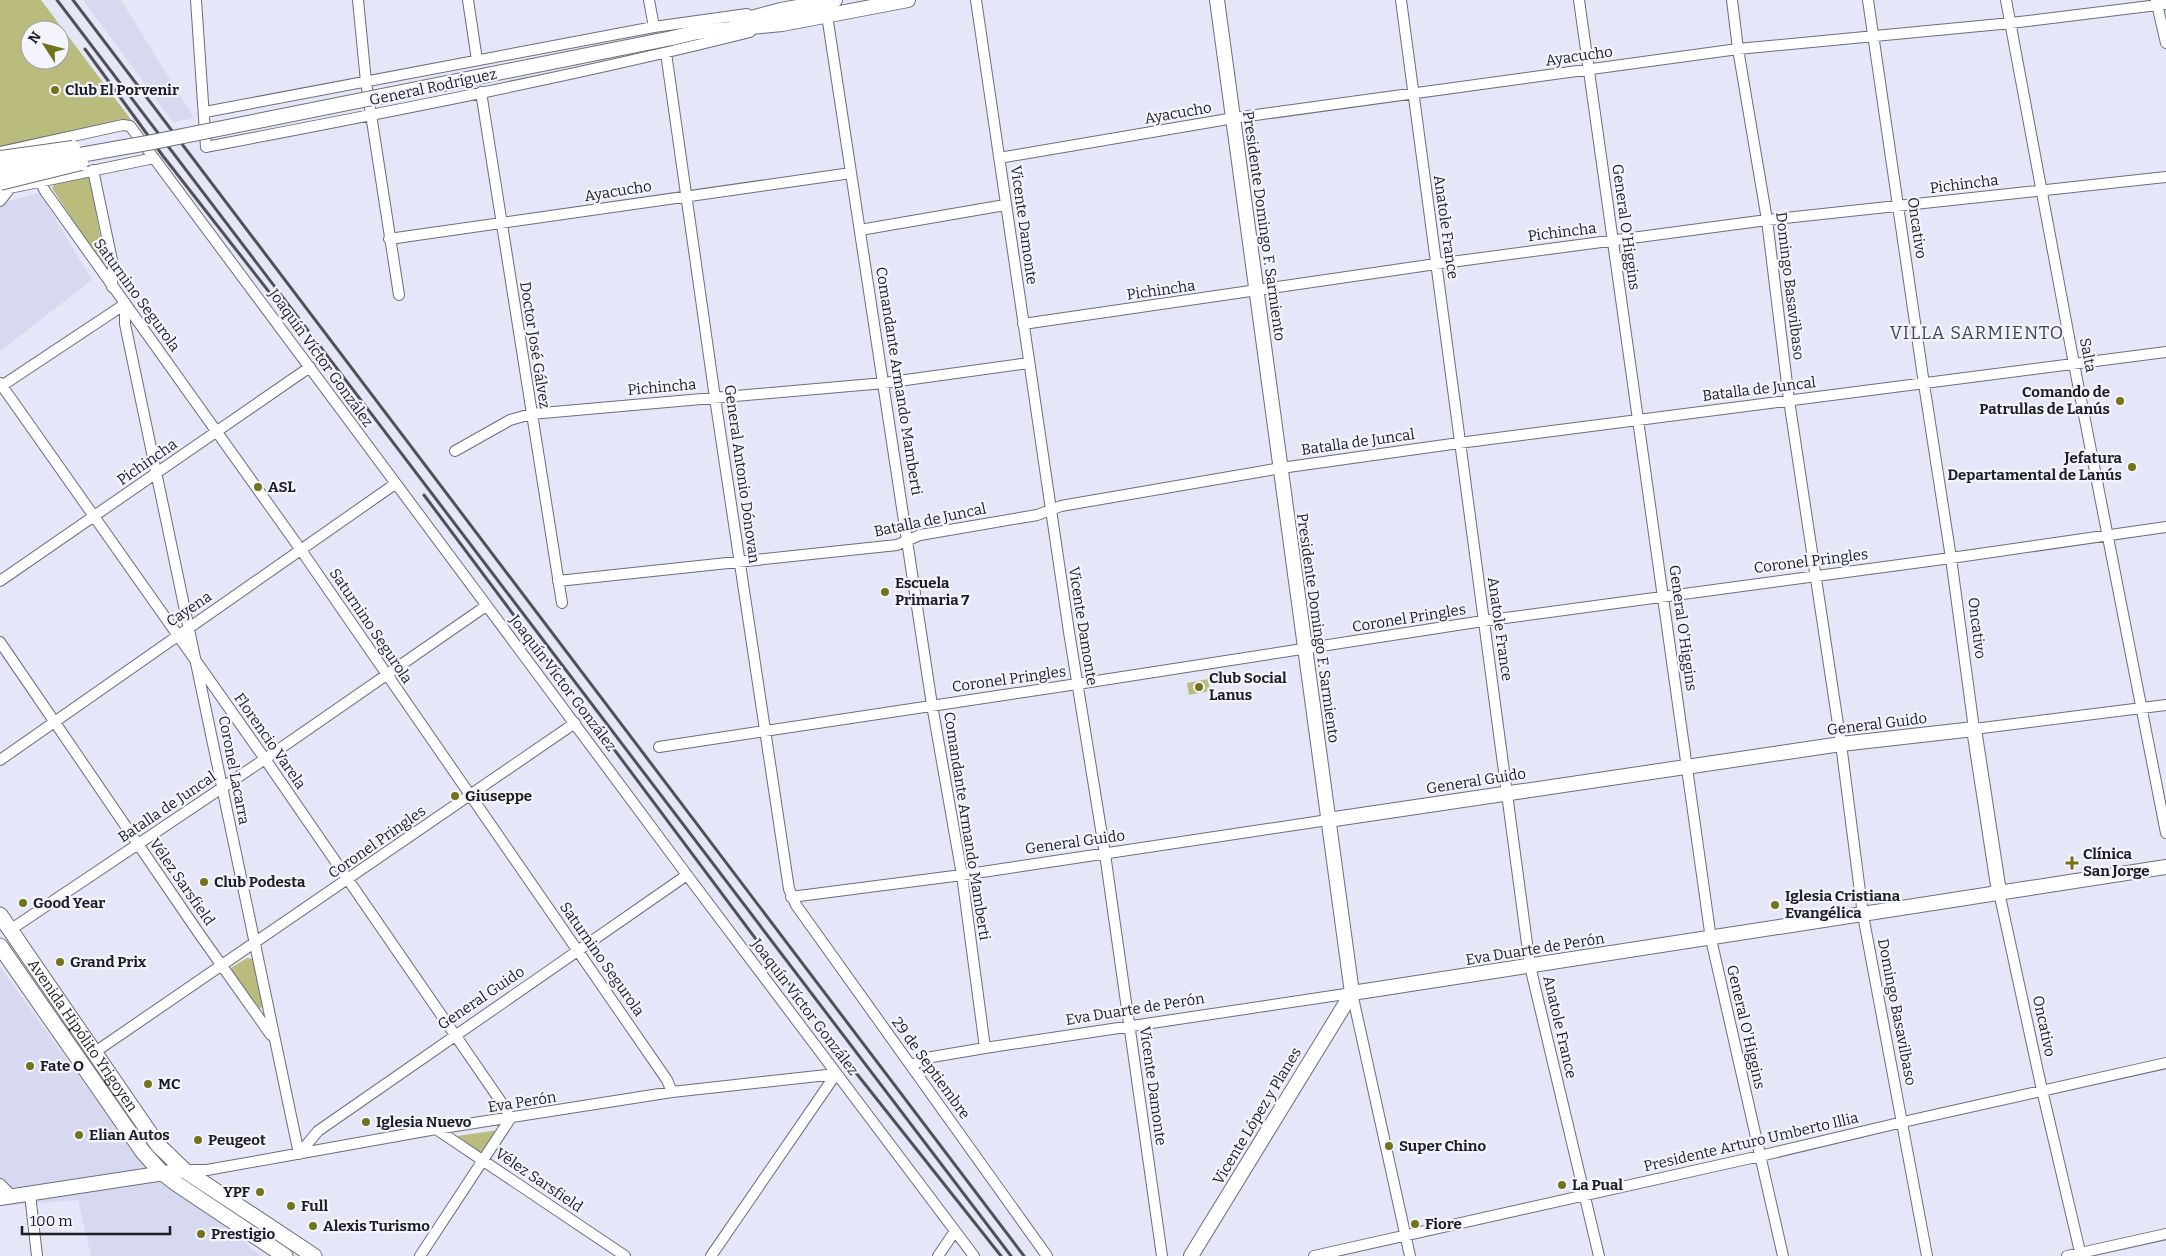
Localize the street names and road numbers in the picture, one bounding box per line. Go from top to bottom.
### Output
street label: Ayacucho [1544,42,1614,70]
street label: General Rodríguez [368,65,498,109]
street label: Ayacucho [1143,98,1213,128]
street label: Presidente Domingo F. Sarmiento [1239,110,1289,342]
street label: General O'Higgins [1608,163,1644,291]
street label: Vicente Damonte [1007,164,1041,286]
street label: Pichincha [1929,171,1999,197]
street label: Anatole France [1430,174,1462,280]
street label: Ayacucho [583,177,653,205]
street label: Oncativo [1904,196,1930,260]
street label: Domingo Basavilbaso [1772,211,1808,361]
street label: Pichincha [1527,219,1597,245]
street label: Saturnino Segurola [90,235,184,355]
street label: Comandante Armando Mamberti [872,265,926,497]
street label: Pichincha [1126,276,1196,304]
street label: Doctor José Gálvez [516,280,554,410]
street label: Joaquín Víctor González [264,285,377,431]
street label: Salta [2076,336,2100,374]
street label: Batalla de Juncal [1701,373,1817,405]
street label: Pichincha [627,375,697,399]
street label: General Antonio Dónovan [721,383,764,565]
street label: Batalla de Juncal [1300,425,1416,459]
street label: Pichincha [114,435,180,489]
street label: Batalla de Juncal [872,499,988,541]
street label: Presidente Domingo F. Sarmiento [1293,512,1343,744]
street label: Coronel Pringles [1753,545,1869,577]
street label: General O'Higgins [1665,564,1701,692]
street label: Saturnino Segurola [326,565,416,687]
street label: Vicente Damonte [1065,565,1101,687]
street label: Anatole France [1484,576,1516,682]
street label: Cayena [163,587,215,631]
street label: Oncativo [1964,596,1990,660]
street label: Coronel Pringles [1351,600,1467,636]
street label: Joaquín Víctor González [505,610,620,755]
street label: Coronel Pringles [951,662,1067,696]
street label: Florencio Varela [230,690,310,792]
street label: General Guido [1826,709,1928,739]
street label: Comandante Armando Mamberti [940,710,994,942]
street label: Coronel Lacarra [215,714,253,826]
street label: General Guido [1425,764,1527,798]
street label: Batalla de Juncal [115,768,219,846]
street label: Coronel Pringles [325,802,429,882]
street label: General Guido [1024,826,1126,858]
street label: Vélez Sarsfield [145,835,219,929]
street label: Saturnino Segurola [556,899,648,1019]
street label: Eva Duarte de Perón [1464,929,1606,969]
street label: Joaquín Víctor González [747,934,862,1079]
street label: Domingo Basavilbaso [1874,937,1920,1087]
street label: Avenida Hipólito Yrigoyen [24,956,142,1115]
street label: General Guido [434,962,528,1034]
street label: General O'Higgins [1723,963,1769,1091]
street label: Anatole France [1539,974,1581,1080]
street label: Eva Duarte de Perón [1064,989,1206,1029]
street label: Oncativo [2029,994,2059,1058]
street label: 29 de Septiembre [888,1014,974,1122]
street label: Vicente Damonte [1136,1025,1170,1147]
street label: Vicente López y Planes [1209,1044,1305,1188]
street label: Eva Perón [487,1088,558,1116]
street label: Presidente Arturo Umberto Illia [1642,1109,1860,1175]
street label: Vélez Sarsfield [492,1144,586,1216]

